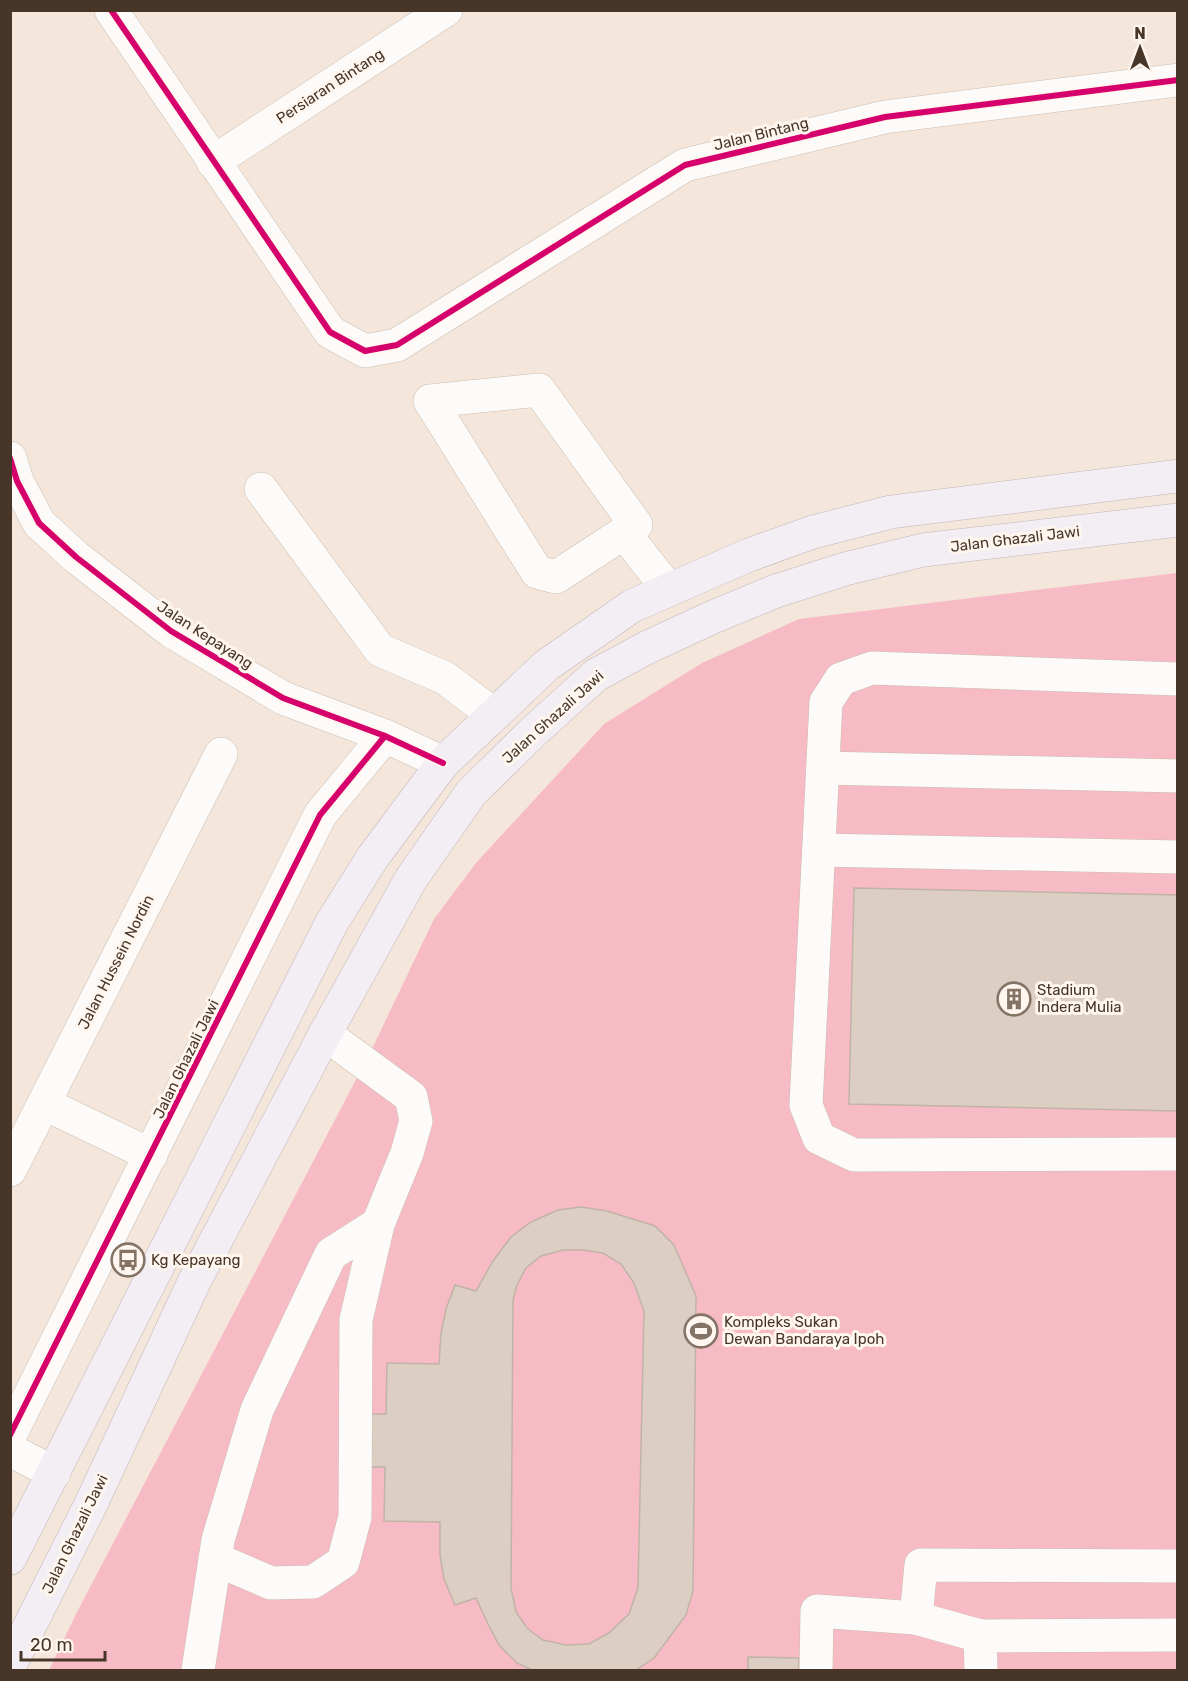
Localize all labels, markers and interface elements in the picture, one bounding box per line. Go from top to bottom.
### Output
north arrow [1110,18,1170,78]
text: N [1134,24,1146,43]
street label: Persiaran Bintang [273,45,387,127]
street label: Jalan Bintang [712,114,810,154]
street label: Jalan Ghazali Jawi [949,522,1081,556]
street label: Jalan Kepayang [154,597,256,673]
street label: Jalan Ghazali Jawi [499,667,607,767]
street label: Jalan Hussein Nordin [74,892,158,1032]
building icon: Stadium Indera Mulia [996,981,1032,1017]
place label: Stadium Indera Mulia [1037,981,1122,1016]
street label: Jalan Ghazali Jawi [149,997,223,1121]
bus stop icon: Kg Kepayang [110,1242,146,1278]
place label: Kg Kepayang [151,1251,241,1269]
sports icon: Kompleks Sukan Dewan Bandaraya Ipoh [683,1313,719,1349]
place label: Kompleks Sukan Dewan Bandaraya Ipoh [724,1313,884,1348]
street label: Jalan Ghazali Jawi [38,1472,112,1596]
scale bar [21,1624,105,1662]
text: 20 m [30,1634,72,1656]

